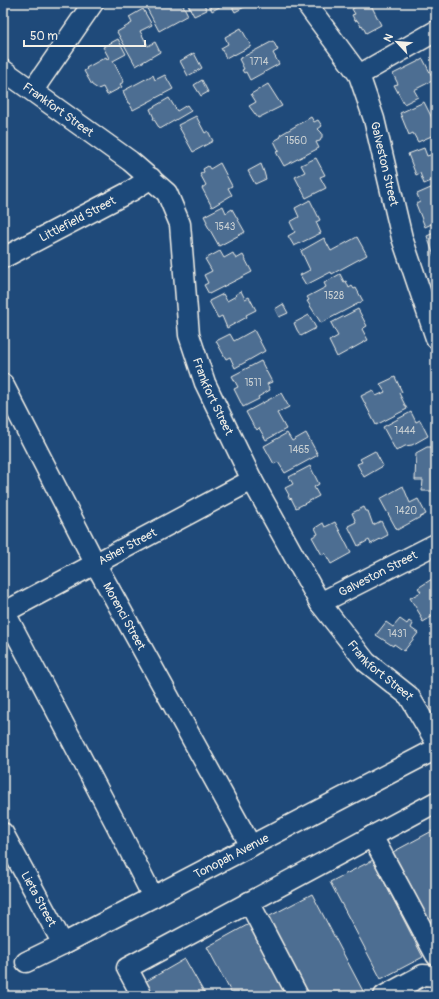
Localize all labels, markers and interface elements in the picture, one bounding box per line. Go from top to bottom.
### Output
scale bar [24,22,145,48]
north arrow [377,22,417,62]
text: 50 m [30,29,58,44]
text: N [381,31,396,44]
house number: 1714 [250,56,269,68]
street label: Frankfort Street [20,79,97,140]
street label: Galveston Street [367,120,402,208]
house number: 1560 [285,135,307,147]
street label: Littlefield Street [37,193,118,245]
house number: 1543 [215,221,236,233]
house number: 1528 [324,290,344,302]
street label: Frankfort Street [190,355,237,438]
house number: 1511 [244,377,262,389]
house number: 1444 [394,425,416,437]
house number: 1465 [289,444,309,456]
house number: 1420 [395,505,417,517]
street label: Asher Street [96,525,159,568]
street label: Galveston Street [336,547,420,600]
street label: Morenci Street [100,580,149,653]
house number: 1431 [387,628,407,640]
street label: Frankfort Street [344,637,417,703]
street label: Tonopah Avenue [191,830,271,882]
street label: Lieta Street [18,869,60,929]

